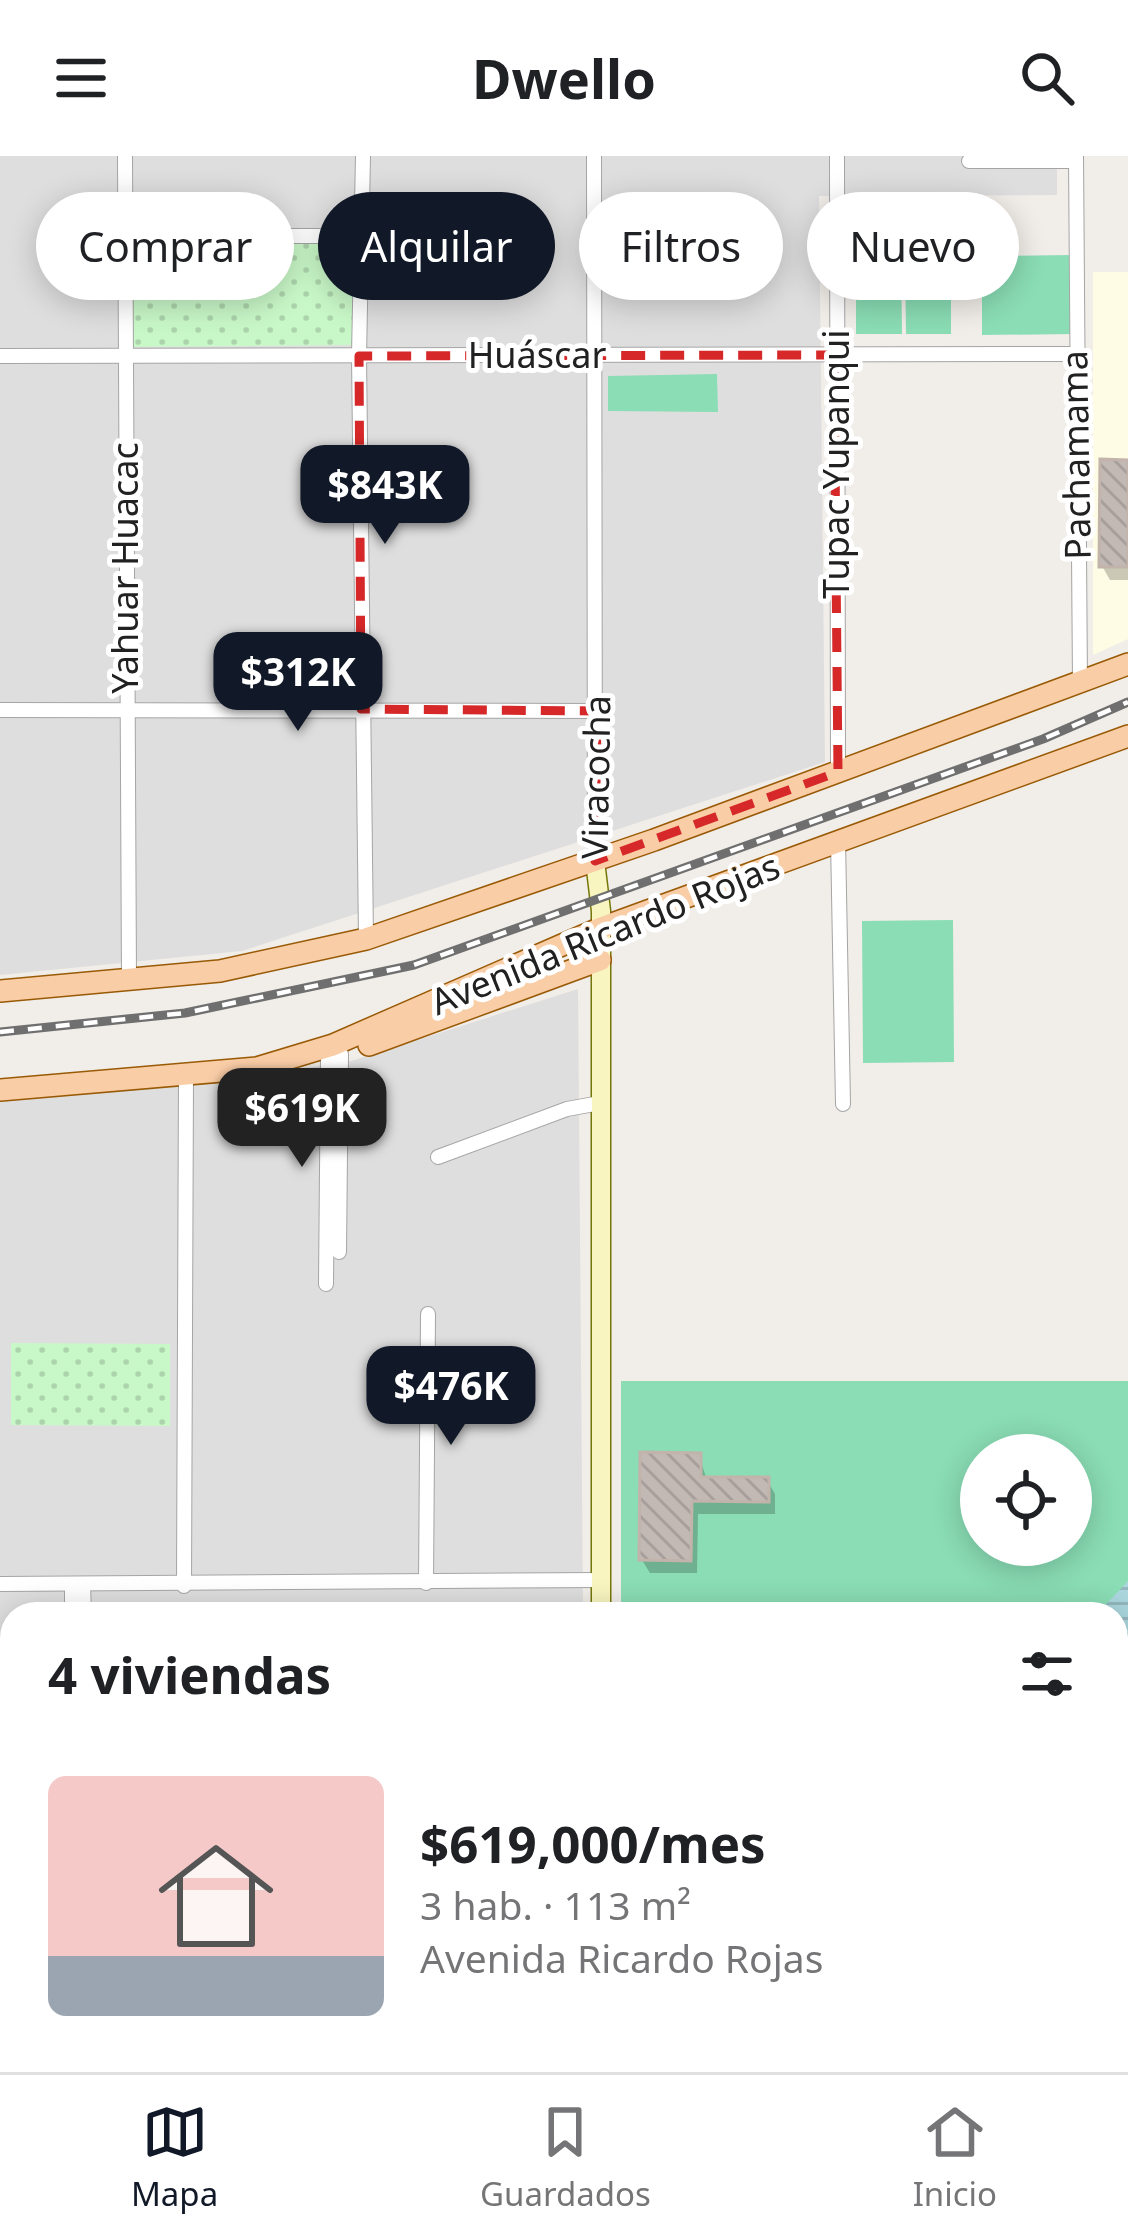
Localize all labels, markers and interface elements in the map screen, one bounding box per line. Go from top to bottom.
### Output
text: Dwello [472,41,656,115]
icon: menu [48,45,114,111]
icon: search [1014,45,1080,111]
chip: Comprar [36,192,294,300]
chip: Alquilar [318,192,555,300]
chip: Filtros [579,192,783,300]
chip: Nuevo [807,192,1019,300]
street label: Tupac Yupanqui [811,329,860,599]
street label: Huáscar [468,330,606,379]
street label: Pachamama [1049,350,1102,560]
street label: Yahuar Huacac [100,442,149,694]
pin: $843K [301,445,469,547]
text: $843K [327,457,443,510]
pin: $312K [214,632,382,734]
text: $312K [240,644,356,697]
street label: Viracocha [570,695,621,859]
street label: Avenida Ricardo Rojas [423,841,787,1026]
pin: $619K [218,1068,386,1170]
text: $619K [244,1080,360,1133]
pin: $476K [367,1346,535,1448]
text: $476K [393,1358,509,1411]
map controls [960,1434,1092,1566]
button: locate [960,1434,1092,1566]
text: 4 viviendas [48,1639,331,1709]
icon: filters [1014,1641,1080,1707]
text: $619,000/mes [420,1808,766,1878]
icon: home [144,1824,288,1968]
text: 3 hab. · 113 m² [420,1878,691,1931]
text: Avenida Ricardo Rojas [420,1931,823,1984]
tab: Mapa [131,2099,218,2216]
tab: Guardados [480,2099,651,2216]
tab: Inicio [913,2099,997,2216]

